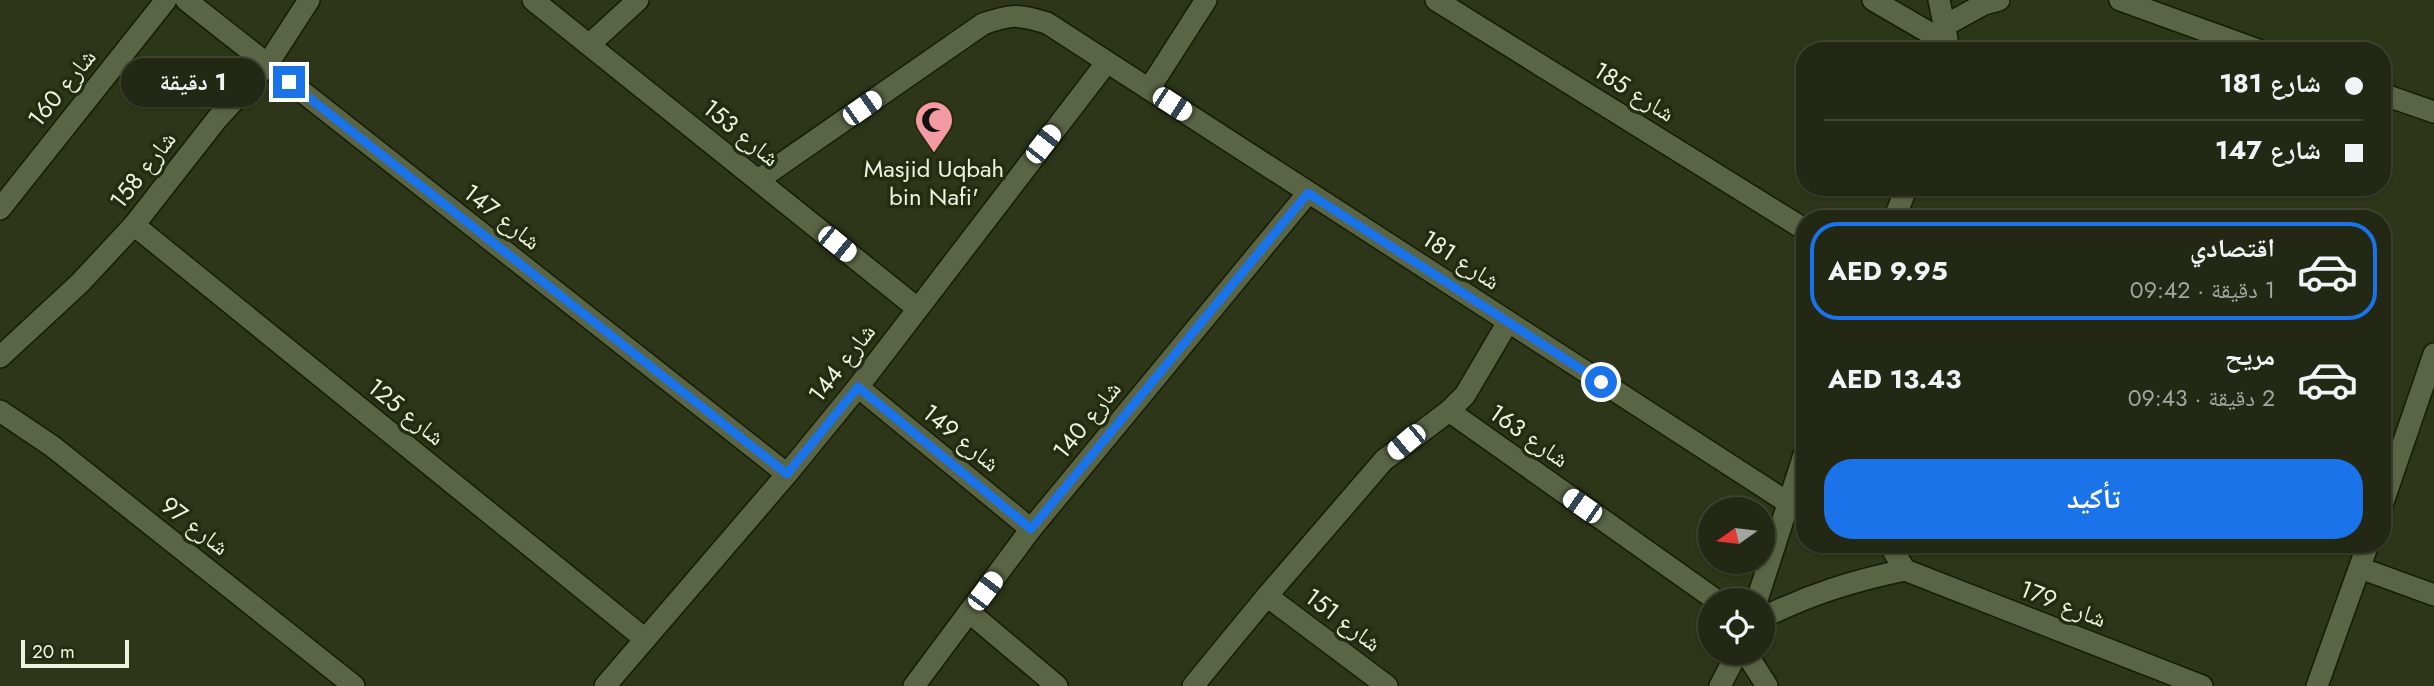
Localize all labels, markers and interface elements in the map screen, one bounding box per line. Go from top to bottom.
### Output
street label: شارع 160 [19,41,104,134]
street label: شارع 185 [1587,53,1682,130]
callout: 1 دقيقة [121,57,264,106]
text: شارع 181 [2219,64,2321,102]
text: 1 دقيقة [160,65,226,99]
route end [273,66,305,98]
car [1149,84,1196,124]
car [839,87,886,129]
street label: شارع 153 [695,91,787,175]
mosque icon: Masjid Uqbah bin Nafi' [913,99,955,154]
car [1022,121,1065,167]
street label: شارع 158 [101,123,184,216]
text: شارع 147 [2215,131,2321,169]
place label: Masjid Uqbah bin Nafi' [864,151,1004,214]
street label: شارع 147 [456,175,549,258]
street label: شارع 181 [1415,221,1508,298]
car [815,223,860,265]
text: اقتصادي [2190,229,2275,267]
icon: car [2296,240,2359,303]
text: AED 9.95 [1828,252,1948,290]
text: 1 دقيقة · 09:42 [2130,273,2275,307]
street label: شارع 144 [800,316,884,410]
text: مريح [2225,337,2275,375]
icon: car [2296,348,2359,411]
text: AED 13.43 [1828,360,1961,398]
route start [1585,366,1617,398]
street label: شارع 125 [360,369,453,454]
street label: شارع 140 [1044,373,1129,466]
text: 2 دقيقة · 09:43 [2128,381,2275,415]
street label: شارع 149 [915,395,1008,480]
street label: شارع 163 [1482,395,1576,476]
car [1384,420,1429,464]
button: تأكيد [1824,459,2363,539]
car [1559,485,1606,527]
street label: شارع 97 [154,488,237,564]
north arrow [1698,497,1774,574]
map controls [1698,497,1775,665]
car [964,568,1007,614]
street label: شارع 179 [2015,571,2111,636]
street label: شارع 151 [1298,579,1389,660]
button: locate [1698,588,1775,665]
scale bar [21,637,130,669]
text: 20 m [32,638,75,665]

